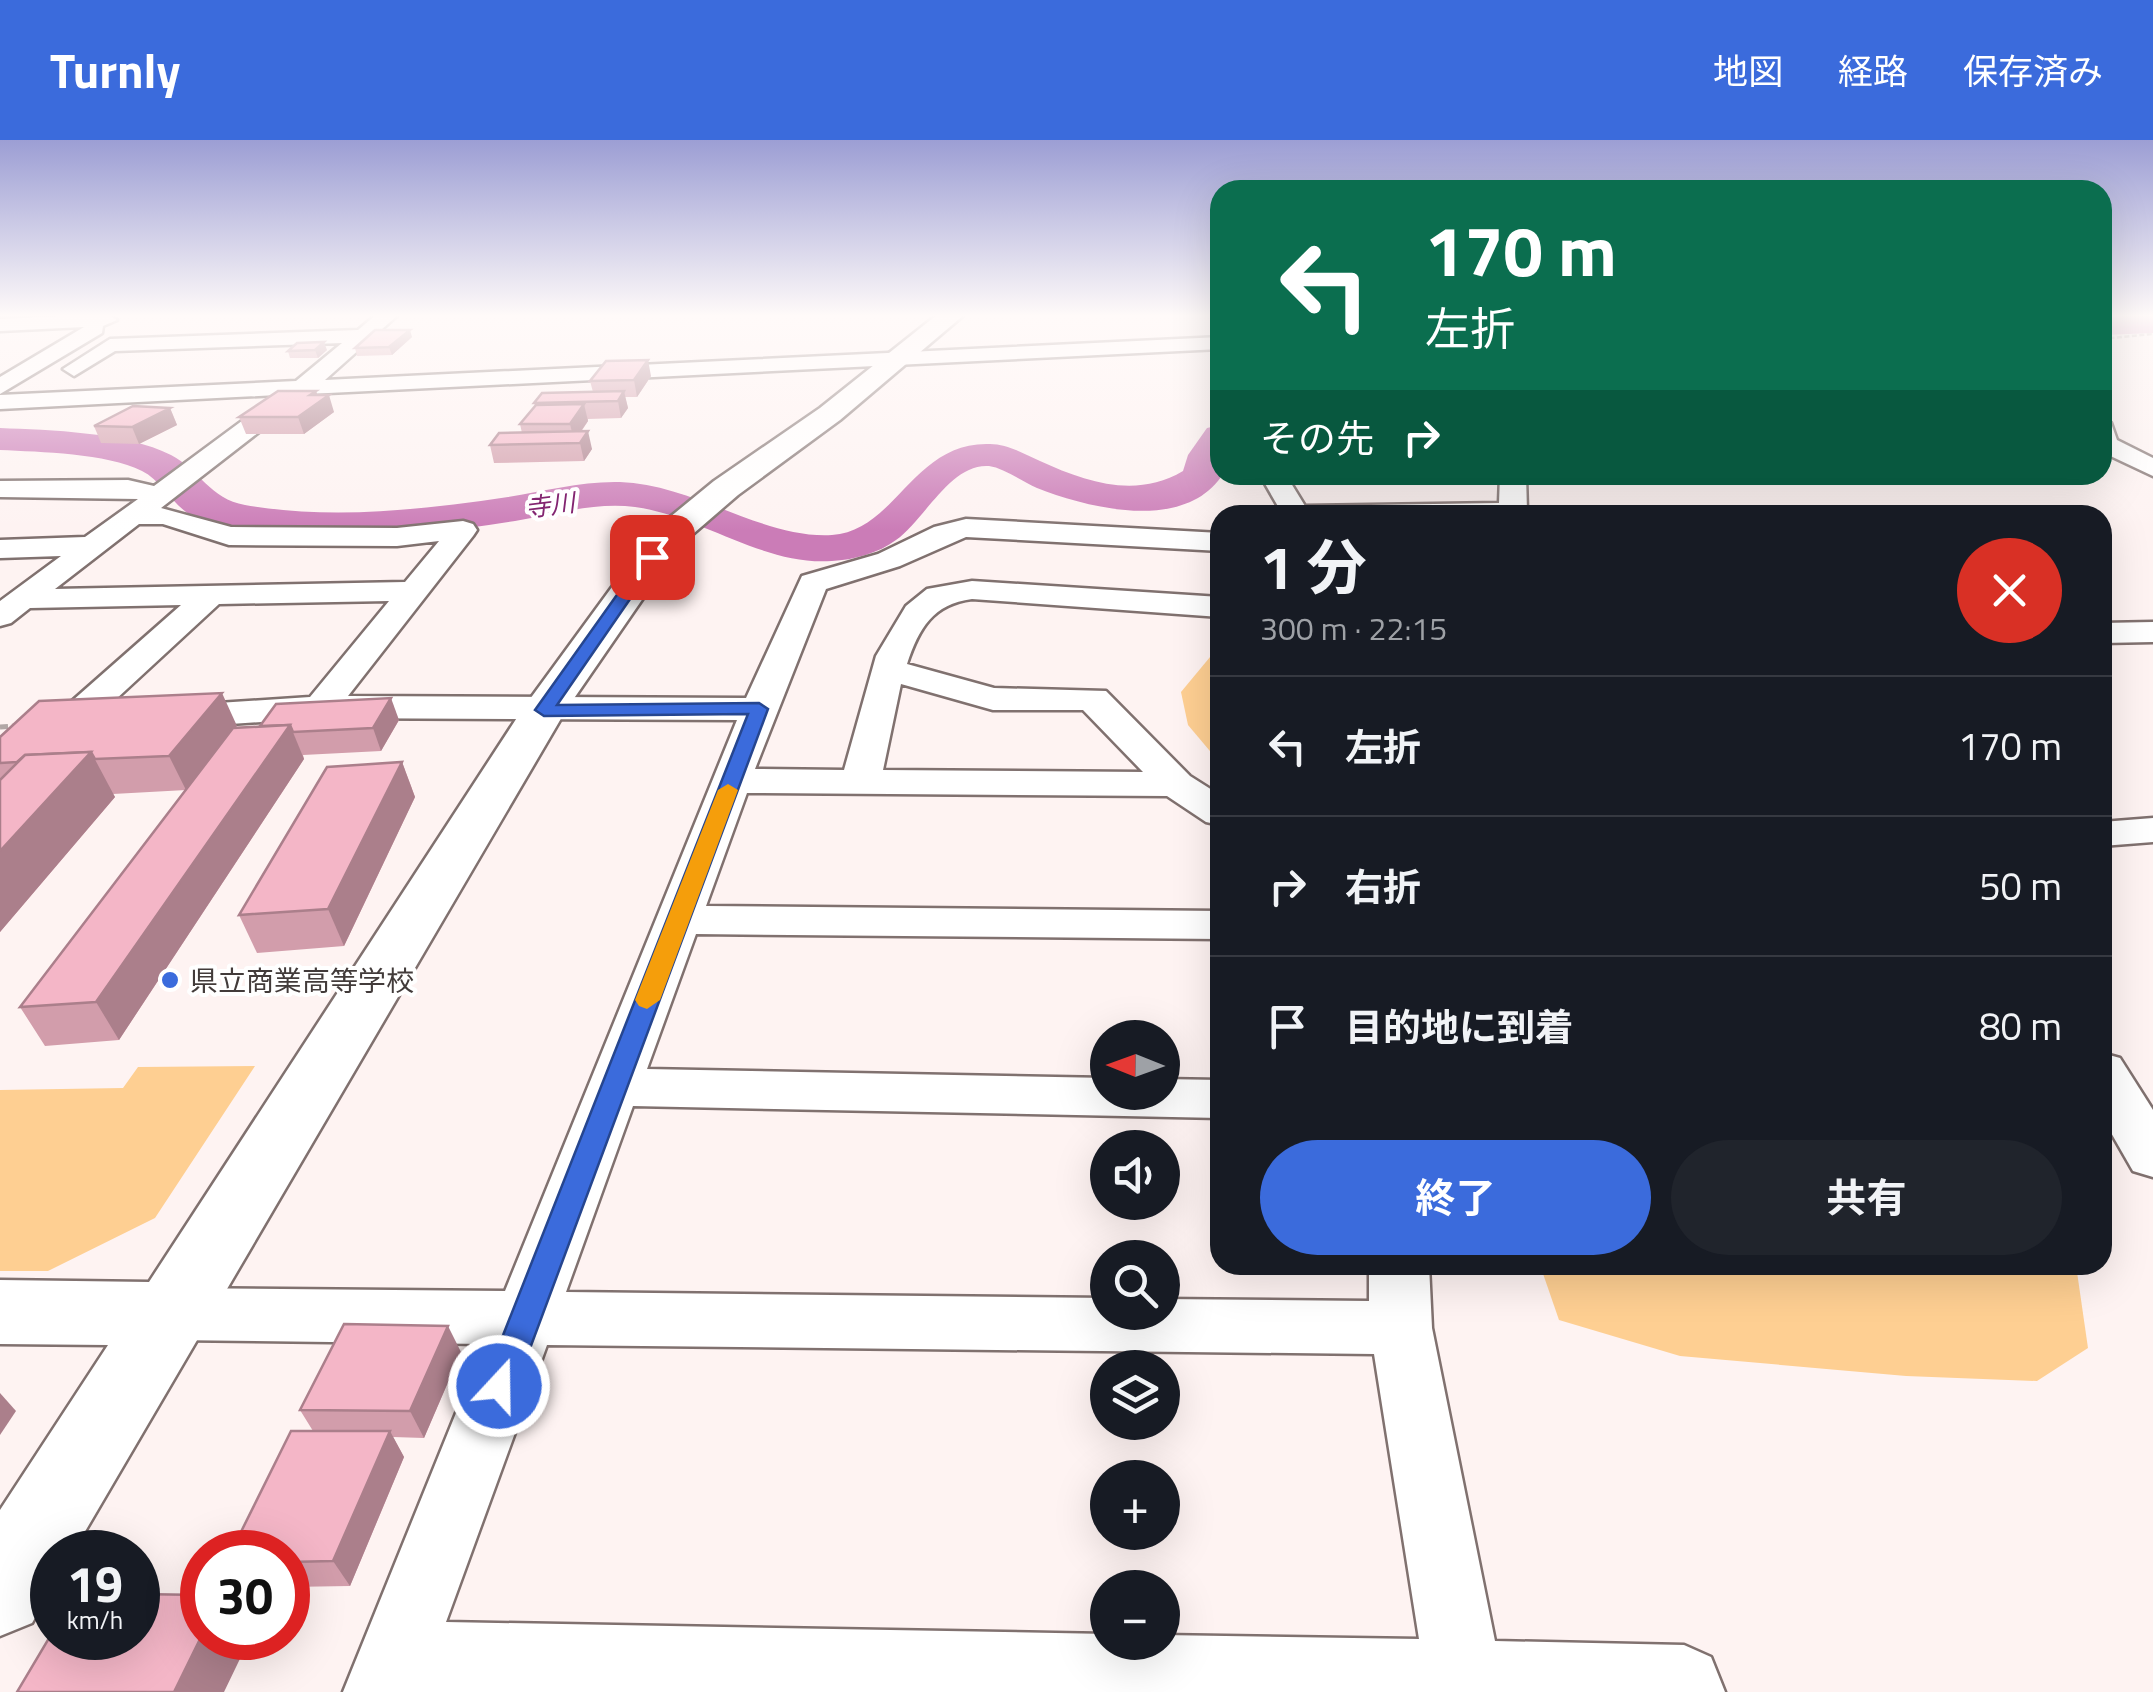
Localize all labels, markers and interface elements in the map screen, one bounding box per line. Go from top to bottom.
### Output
text: Turnly [50,34,181,107]
text: 地図 [1713,44,1783,98]
text: 経路 [1838,44,1908,98]
text: 保存済み [1963,44,2103,98]
text: 170 m [1425,197,1617,303]
icon: left [1260,220,1390,350]
text: 左折 [1425,294,1515,362]
text: その先 [1260,409,1374,467]
icon: right [1394,410,1449,465]
water label: 寺川 [523,483,580,527]
pin [610,515,695,600]
text: 1 分 [1260,521,1367,612]
icon: arrive [625,530,680,585]
button: close [1957,538,2062,643]
text: 300 m · 22:15 [1260,604,1447,652]
text: 170 m [1958,717,2062,775]
text: 左折 [1345,718,1421,776]
icon: left [1260,719,1315,774]
text: 50 m [1979,857,2062,915]
text: 右折 [1345,858,1421,916]
icon: right [1260,859,1315,914]
place label: 県立商業高等学校 [190,959,414,1002]
marker: 県立商業高等学校 [159,969,181,991]
text: 80 m [1979,997,2062,1055]
text: 目的地に到着 [1345,998,1573,1056]
icon: arrive [1260,999,1315,1054]
north arrow [1090,1020,1180,1110]
map controls [1090,1020,1180,1660]
button: sound [1090,1130,1180,1220]
button: 終了 [1260,1140,1651,1255]
button: 共有 [1671,1140,2062,1255]
button: search [1090,1240,1180,1330]
position arrow [447,1334,551,1438]
button: layers [1090,1350,1180,1440]
button: + [1090,1460,1180,1550]
speed limit sign: 30 [180,1530,310,1660]
text: 19 [67,1545,123,1621]
button: − [1090,1570,1180,1660]
text: km/h [67,1601,123,1639]

